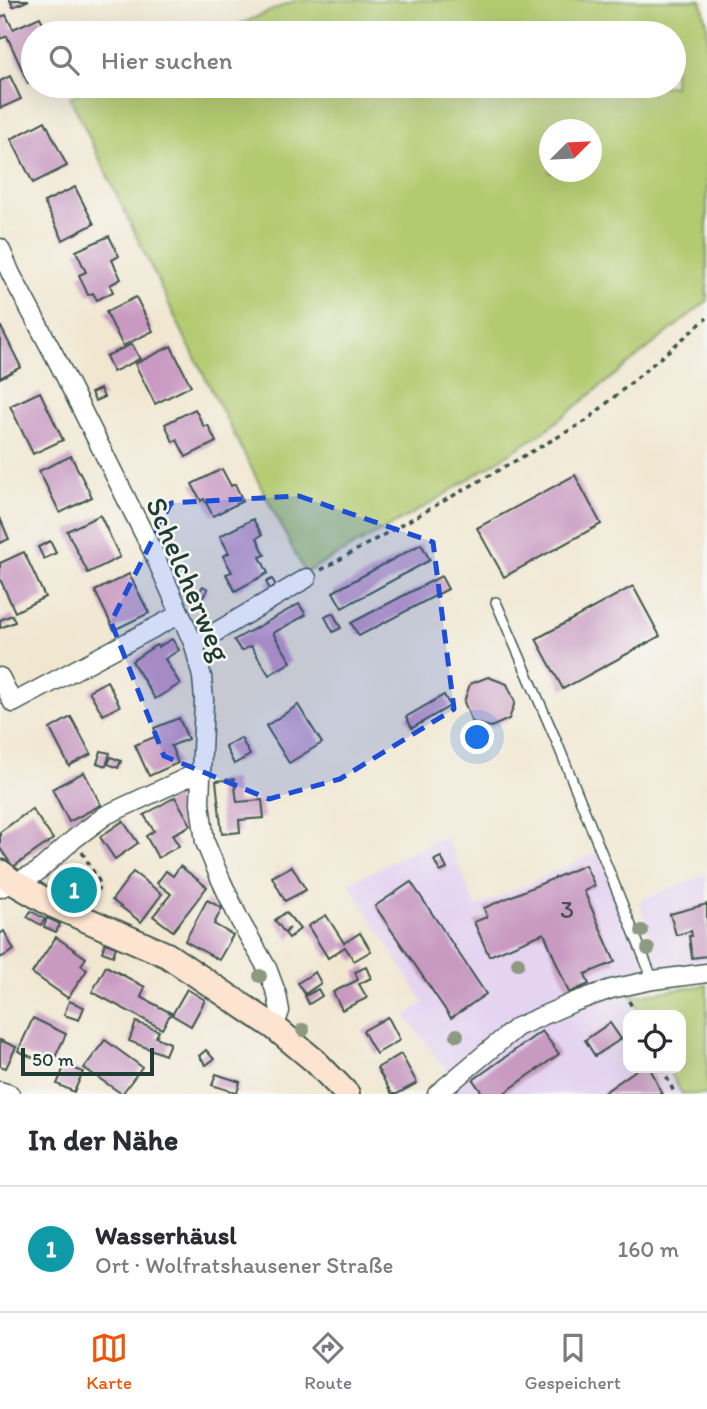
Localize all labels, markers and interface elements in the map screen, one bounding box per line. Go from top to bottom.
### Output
search box [21,21,686,98]
icon: search [45,41,83,79]
text: Hier suchen [101,44,233,76]
north arrow [539,119,602,182]
street label: Schelcherweg [138,491,240,667]
your location [460,720,494,754]
pin: 1 [51,864,97,916]
house number: 3 [560,893,574,925]
map controls [623,1010,686,1073]
button: locate [623,1010,686,1073]
scale bar [21,1045,154,1077]
text: 50 m [32,1048,74,1071]
text: In der Nähe [28,1121,178,1158]
text: Wasserhäusl [95,1219,237,1251]
text: 1 [46,1235,56,1263]
text: 160 m [617,1235,679,1263]
text: Ort · Wolfratshausener Straße [95,1251,393,1279]
tab: Karte [86,1329,132,1394]
tab: Route [304,1329,352,1394]
tab: Gespeichert [524,1329,621,1394]

